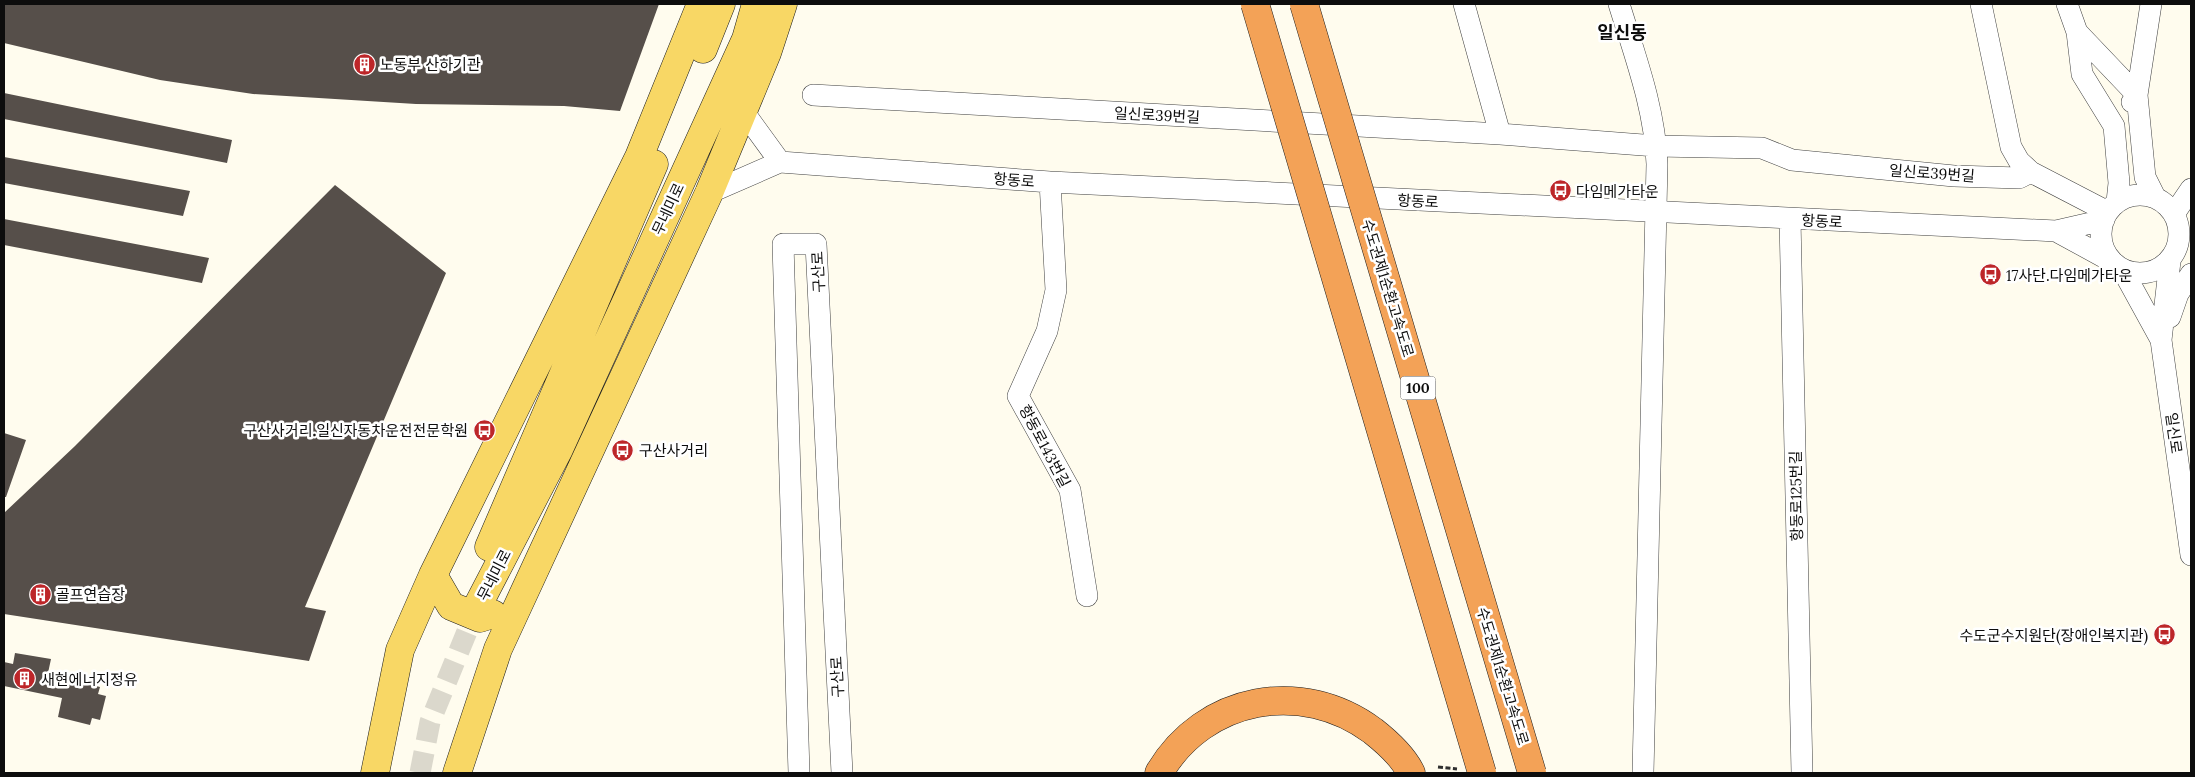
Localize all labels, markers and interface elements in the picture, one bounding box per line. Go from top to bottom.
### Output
district label: 일신동 [1597,21,1647,44]
building icon: 노동부 산하기관 [352,52,376,76]
place label: 노동부 산하기관 [380,55,481,74]
street label: 일신로39번길 [1114,103,1200,127]
street label: 일신로39번길 [1888,161,1976,185]
street label: 항동로 [993,169,1035,191]
bus stop icon: 다임메가타운 [1548,179,1572,203]
street label: 무네미로 [648,180,688,238]
place label: 다임메가타운 [1576,182,1659,201]
street label: 항동로 [1397,190,1439,212]
street label: 항동로 [1801,210,1843,232]
street label: 수도권제1순환고속도로 [1358,217,1418,359]
street label: 구산로 [807,251,829,293]
bus stop icon: 17사단.다임메가타운 [1978,263,2002,287]
place label: 17사단.다임메가타운 [2006,266,2132,285]
road number: 100 [1400,376,1436,399]
street label: 항동로143번길 [1015,401,1075,491]
street label: 일신로 [2162,411,2186,455]
bus stop icon: 구산사거리.일신자동차운전전문학원 [472,418,496,442]
place label: 구산사거리.일신자동차운전전문학원 [244,421,468,440]
bus stop icon: 구산사거리 [611,438,635,462]
place label: 구산사거리 [639,441,708,460]
street label: 항동로125번길 [1786,450,1806,542]
street label: 무네미로 [473,546,515,604]
building icon: 골프연습장 [28,582,52,606]
place label: 골프연습장 [56,585,125,604]
street label: 수도권제1순환고속도로 [1473,605,1533,747]
bus stop icon: 수도군수지원단(장애인복지관) [2152,623,2176,647]
place label: 수도군수지원단(장애인복지관) [1959,626,2148,646]
street label: 구산로 [826,656,848,698]
building icon: 새현에너지정유 [13,667,37,691]
place label: 새현에너지정유 [41,670,138,689]

